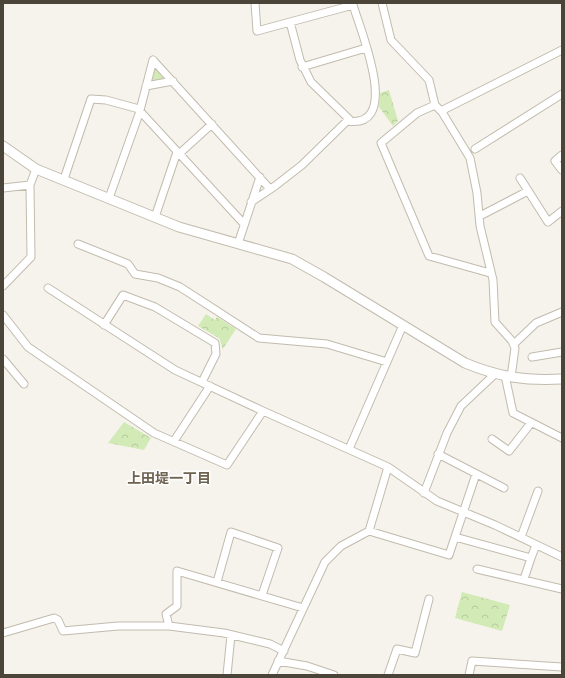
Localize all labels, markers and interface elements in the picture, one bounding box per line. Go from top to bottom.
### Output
district label: 上田堤一丁目 [127,470,211,487]

